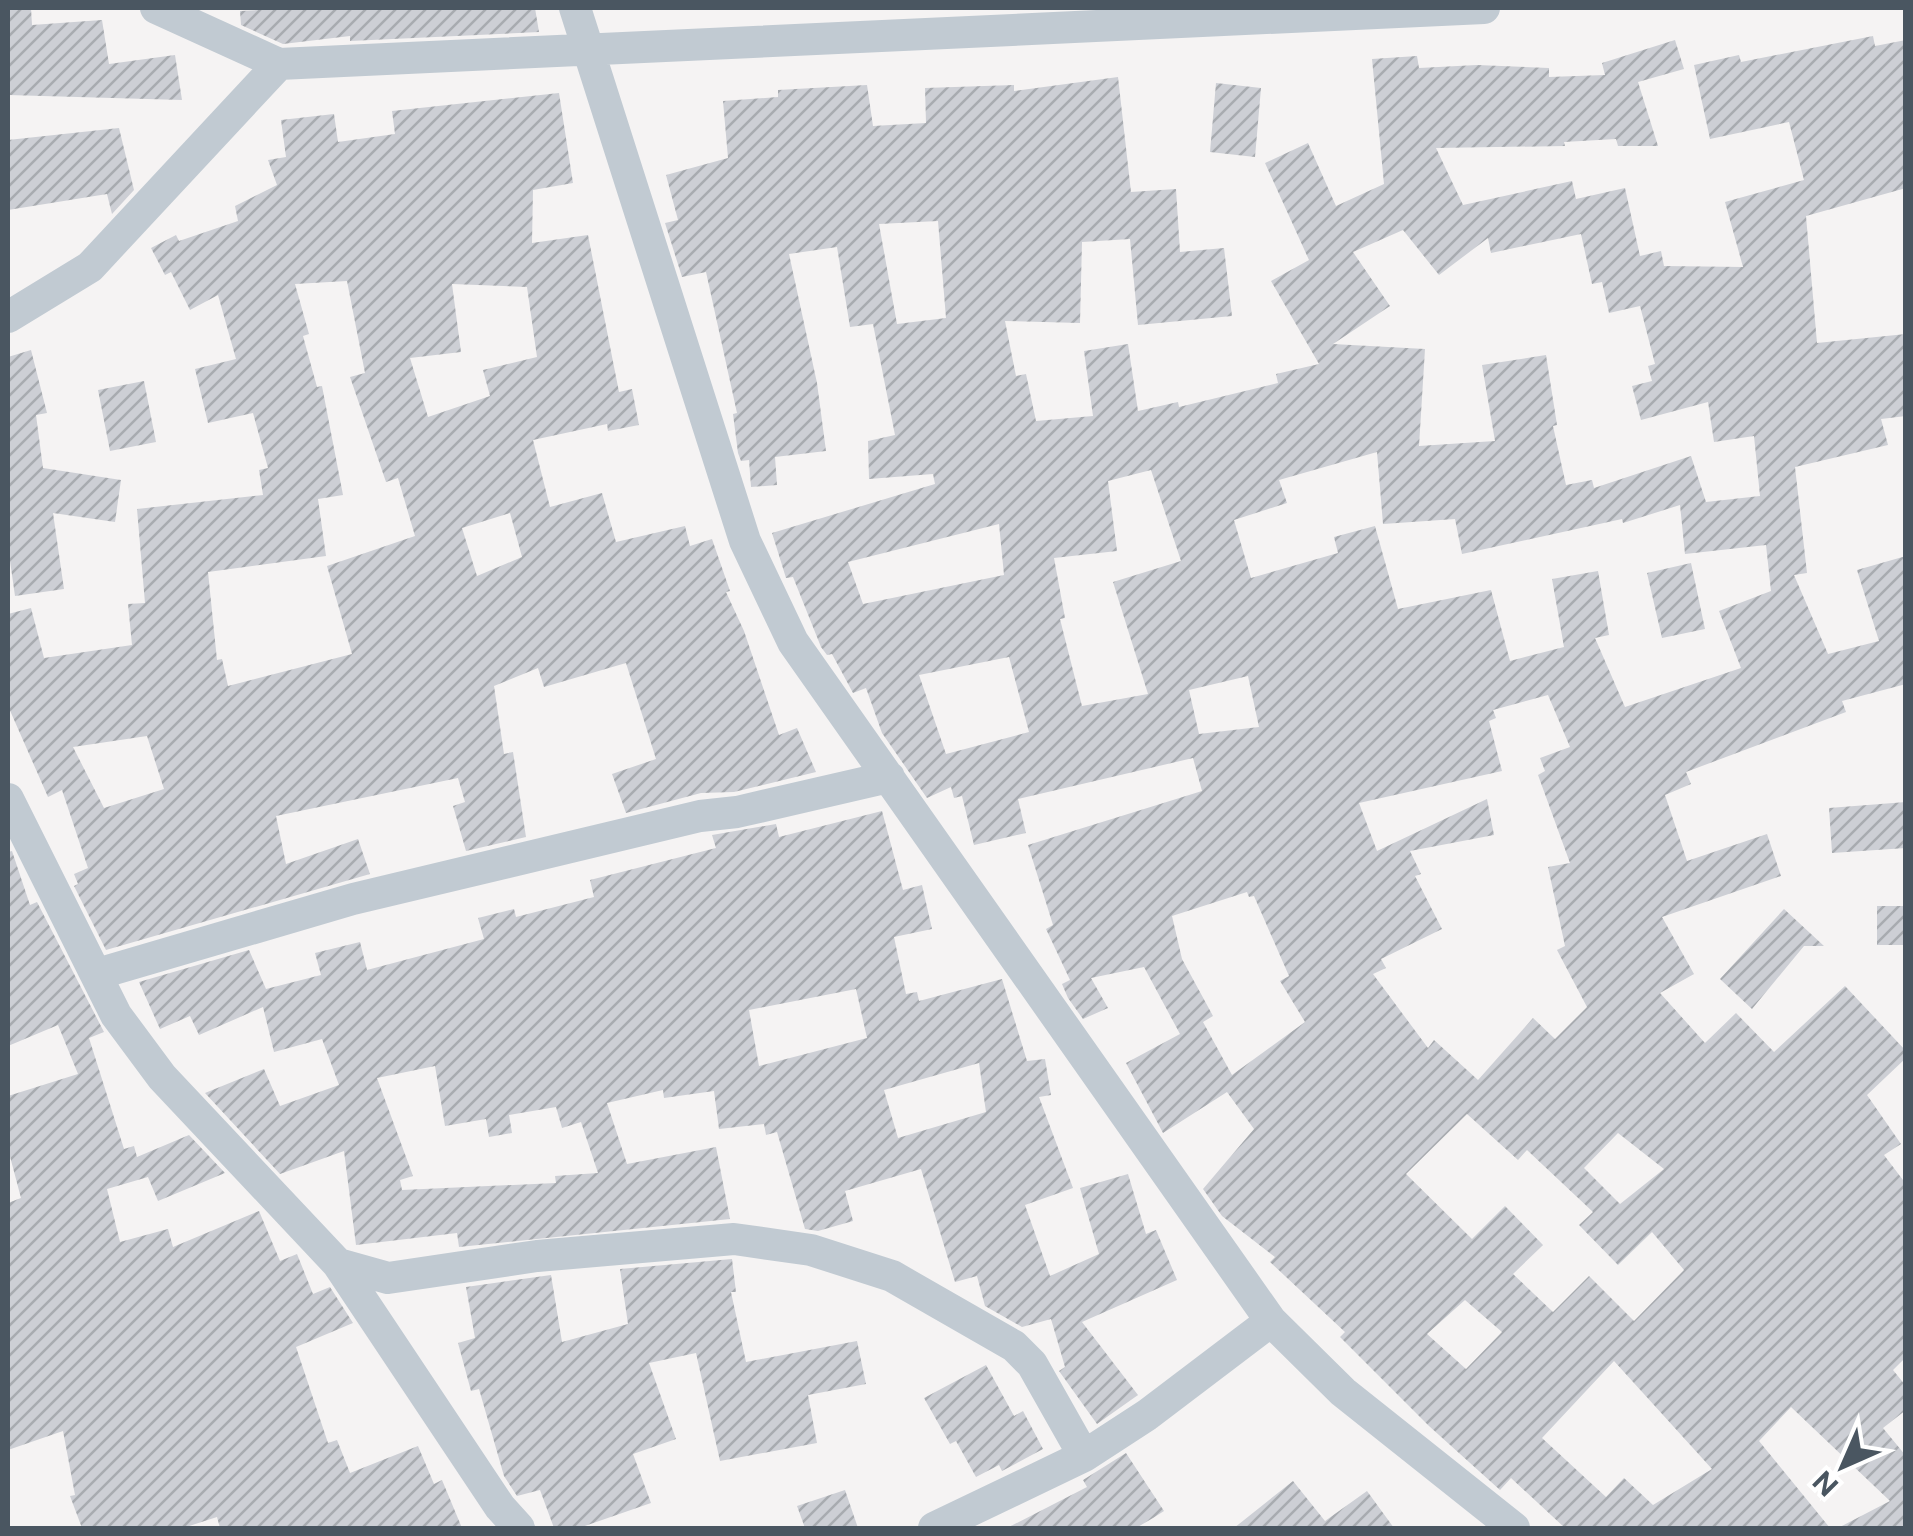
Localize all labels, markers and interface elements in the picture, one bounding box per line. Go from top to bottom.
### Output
north arrow [1793,1416,1893,1516]
text: N [1806,1465,1844,1503]

